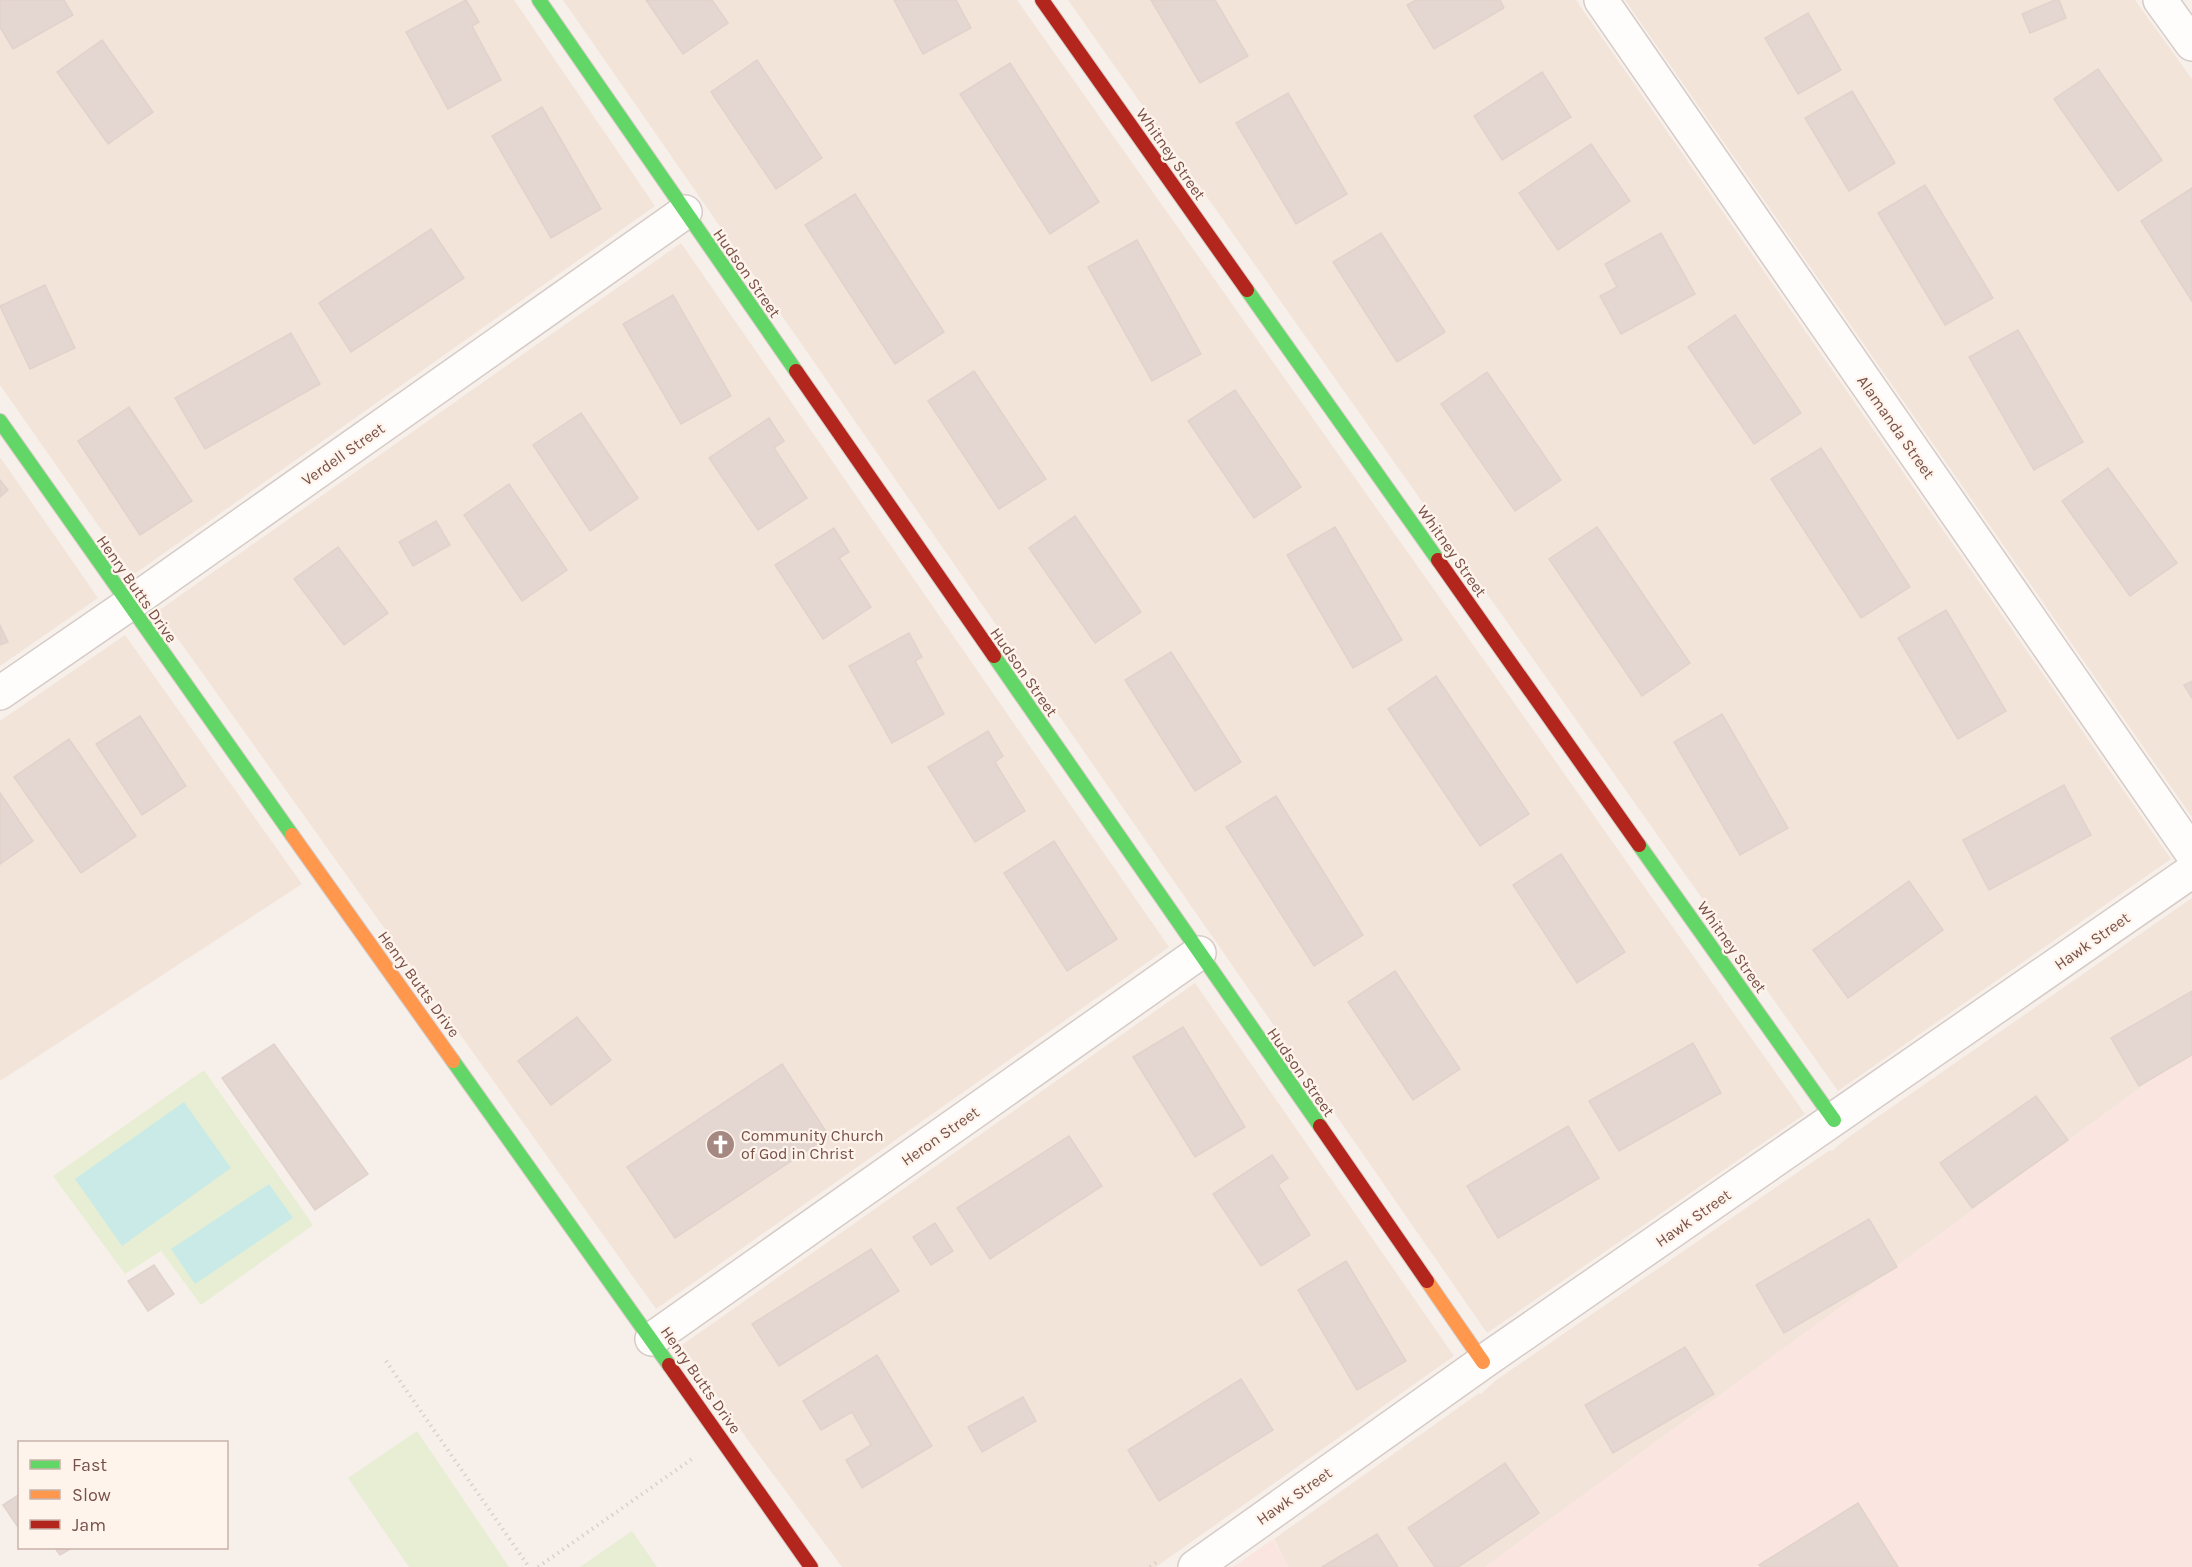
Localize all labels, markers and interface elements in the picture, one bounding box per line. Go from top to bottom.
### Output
street label: Whitney Street [1132,104,1210,204]
street label: Hudson Street [709,225,785,321]
street label: Alamanda Street [1853,372,1939,482]
street label: Verdell Street [298,418,388,490]
street label: Whitney Street [1413,501,1491,601]
street label: Henry Butts Drive [93,532,181,646]
street label: Hudson Street [986,624,1062,720]
street label: Whitney Street [1693,897,1771,997]
street label: Hawk Street [2051,908,2133,974]
street label: Henry Butts Drive [374,927,464,1041]
street label: Hudson Street [1263,1024,1339,1120]
street label: Heron Street [897,1102,983,1170]
place label: Community Church of God in Christ [741,1126,884,1163]
church icon: Community Church of God in Christ [704,1128,736,1160]
street label: Hawk Street [1652,1185,1734,1251]
street label: Henry Butts Drive [657,1323,745,1437]
legend [18,1441,228,1549]
text: Fast [72,1454,107,1476]
street label: Hawk Street [1253,1463,1335,1529]
text: Slow [72,1484,111,1506]
text: Jam [72,1514,106,1536]

